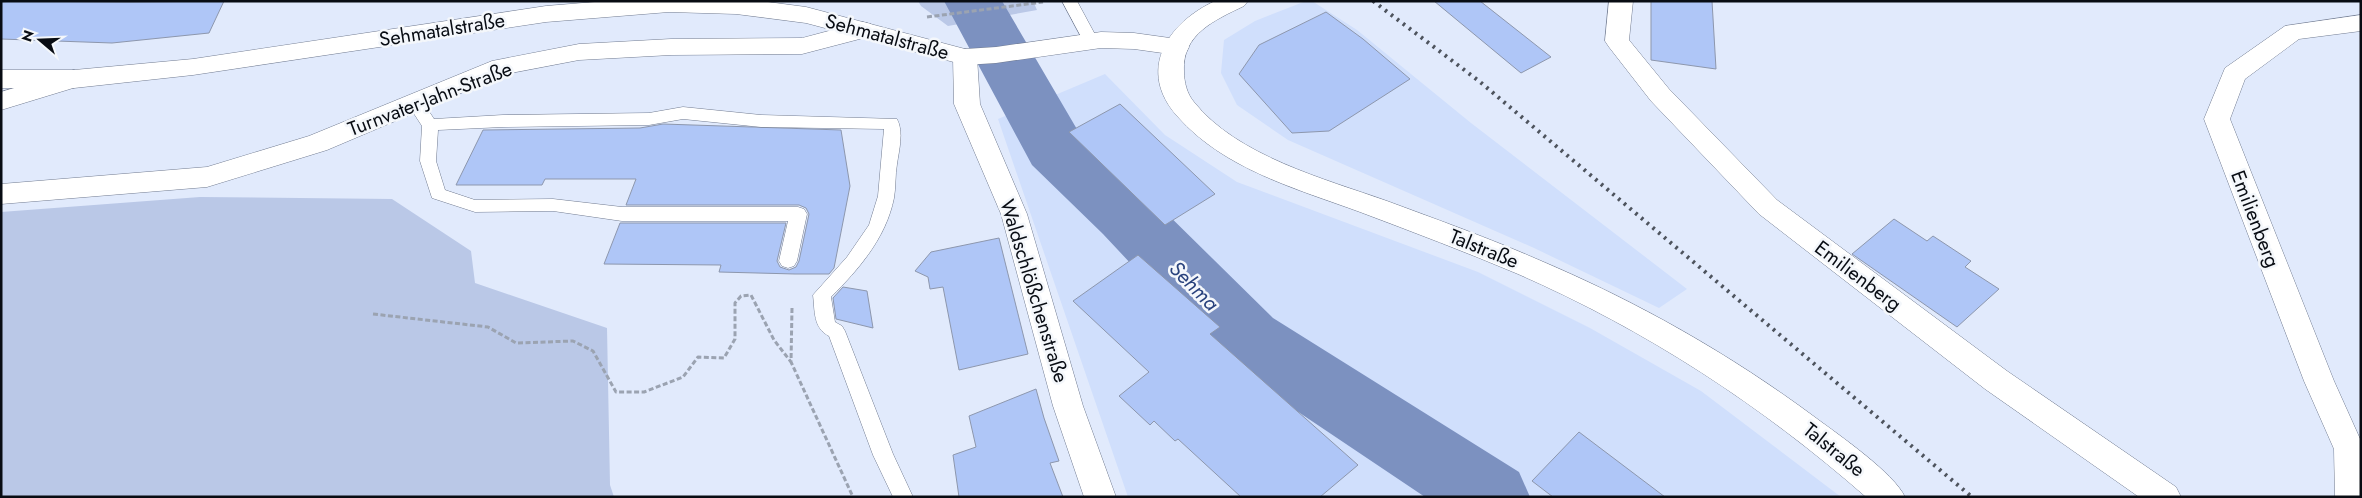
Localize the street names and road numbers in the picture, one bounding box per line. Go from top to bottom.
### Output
street label: Sehmatalstraße [377,6,507,54]
street label: Sehmatalstraße [822,7,952,67]
street label: Turnvater-Jahn-Straße [344,54,516,144]
street label: Emilienberg [2223,166,2287,272]
street label: Waldschlößchenstraße [992,196,1076,386]
street label: Talstraße [1445,222,1523,276]
street label: Emilienberg [1809,234,1907,318]
street label: Talstraße [1797,416,1871,484]

